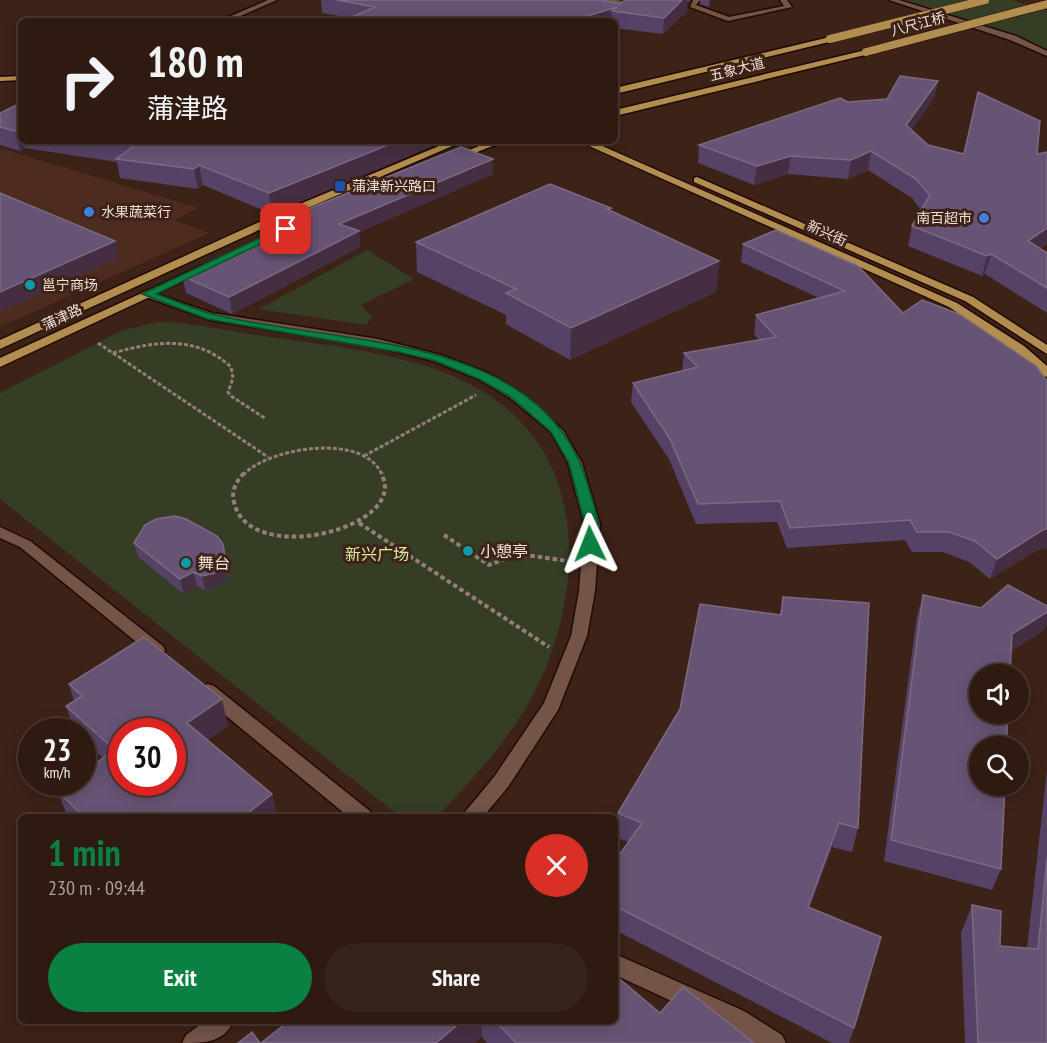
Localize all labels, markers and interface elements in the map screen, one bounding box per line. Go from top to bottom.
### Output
street label: 八尺江桥 [889,8,947,40]
text: 180 m [147,34,244,89]
icon: right [48,42,126,120]
street label: 五象大道 [708,53,766,85]
text: 蒲津路 [147,91,228,125]
place label: 蒲津新兴路口 [352,177,436,195]
marker: 蒲津新兴路口 [333,179,347,193]
place label: 水果蔬菜行 [101,203,171,221]
pin [260,203,311,254]
marker: 水果蔬菜行 [82,205,96,219]
place label: 南百超市 [916,209,972,227]
marker: 南百超市 [977,211,991,225]
icon: arrive [269,212,302,245]
street label: 新兴街 [804,216,850,250]
place label: 邕宁商场 [42,276,98,294]
marker: 邕宁商场 [23,278,37,292]
street label: 蒲津路 [39,300,85,334]
position arrow [558,512,622,576]
place label: 小憩亭 [480,541,528,561]
park label: 新兴广场 [345,544,409,564]
marker: 小憩亭 [461,544,475,558]
place label: 舞台 [198,553,230,573]
marker: 舞台 [179,556,193,570]
map controls [969,664,1029,796]
button: sound [969,664,1029,724]
speed limit sign: 30 [108,718,186,796]
text: 23 [43,730,71,769]
button: search [969,736,1029,796]
text: km/h [44,763,70,782]
text: 1 min [48,829,121,876]
button: close [525,834,588,897]
text: 230 m · 09:44 [48,875,145,901]
button: Exit [48,943,312,1012]
button: Share [324,943,588,1012]

